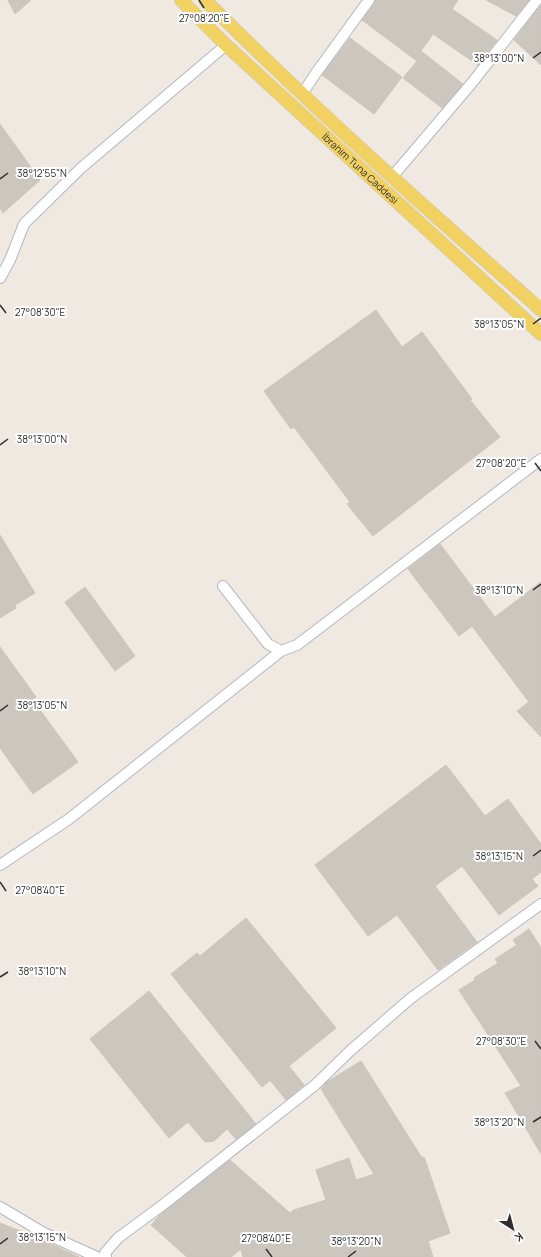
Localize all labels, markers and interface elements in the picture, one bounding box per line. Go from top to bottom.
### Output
text: 27°08'20"E [179,11,230,25]
text: 38°13'00"N [474,51,524,65]
street label: İbrahim Tuna Caddesi [319,130,402,207]
text: 38°12'55"N [17,166,67,180]
text: 27°08'30"E [15,305,66,319]
text: 38°13'05"N [474,317,524,331]
text: 38°13'00"N [17,432,67,446]
text: 27°08'20"E [476,456,527,470]
text: 38°13'10"N [475,583,523,597]
text: 38°13'05"N [17,698,67,712]
text: 38°13'15"N [475,849,523,863]
text: 27°08'40"E [15,883,65,897]
text: 38°13'10"N [18,964,66,978]
text: 27°08'30"E [476,1034,527,1048]
text: 38°13'20"N [474,1115,524,1129]
north arrow [493,1209,533,1249]
text: K [511,1229,526,1246]
text: 38°13'15"N [18,1230,66,1244]
text: 27°08'40"E [241,1231,291,1245]
text: 38°13'20"N [331,1234,381,1248]

